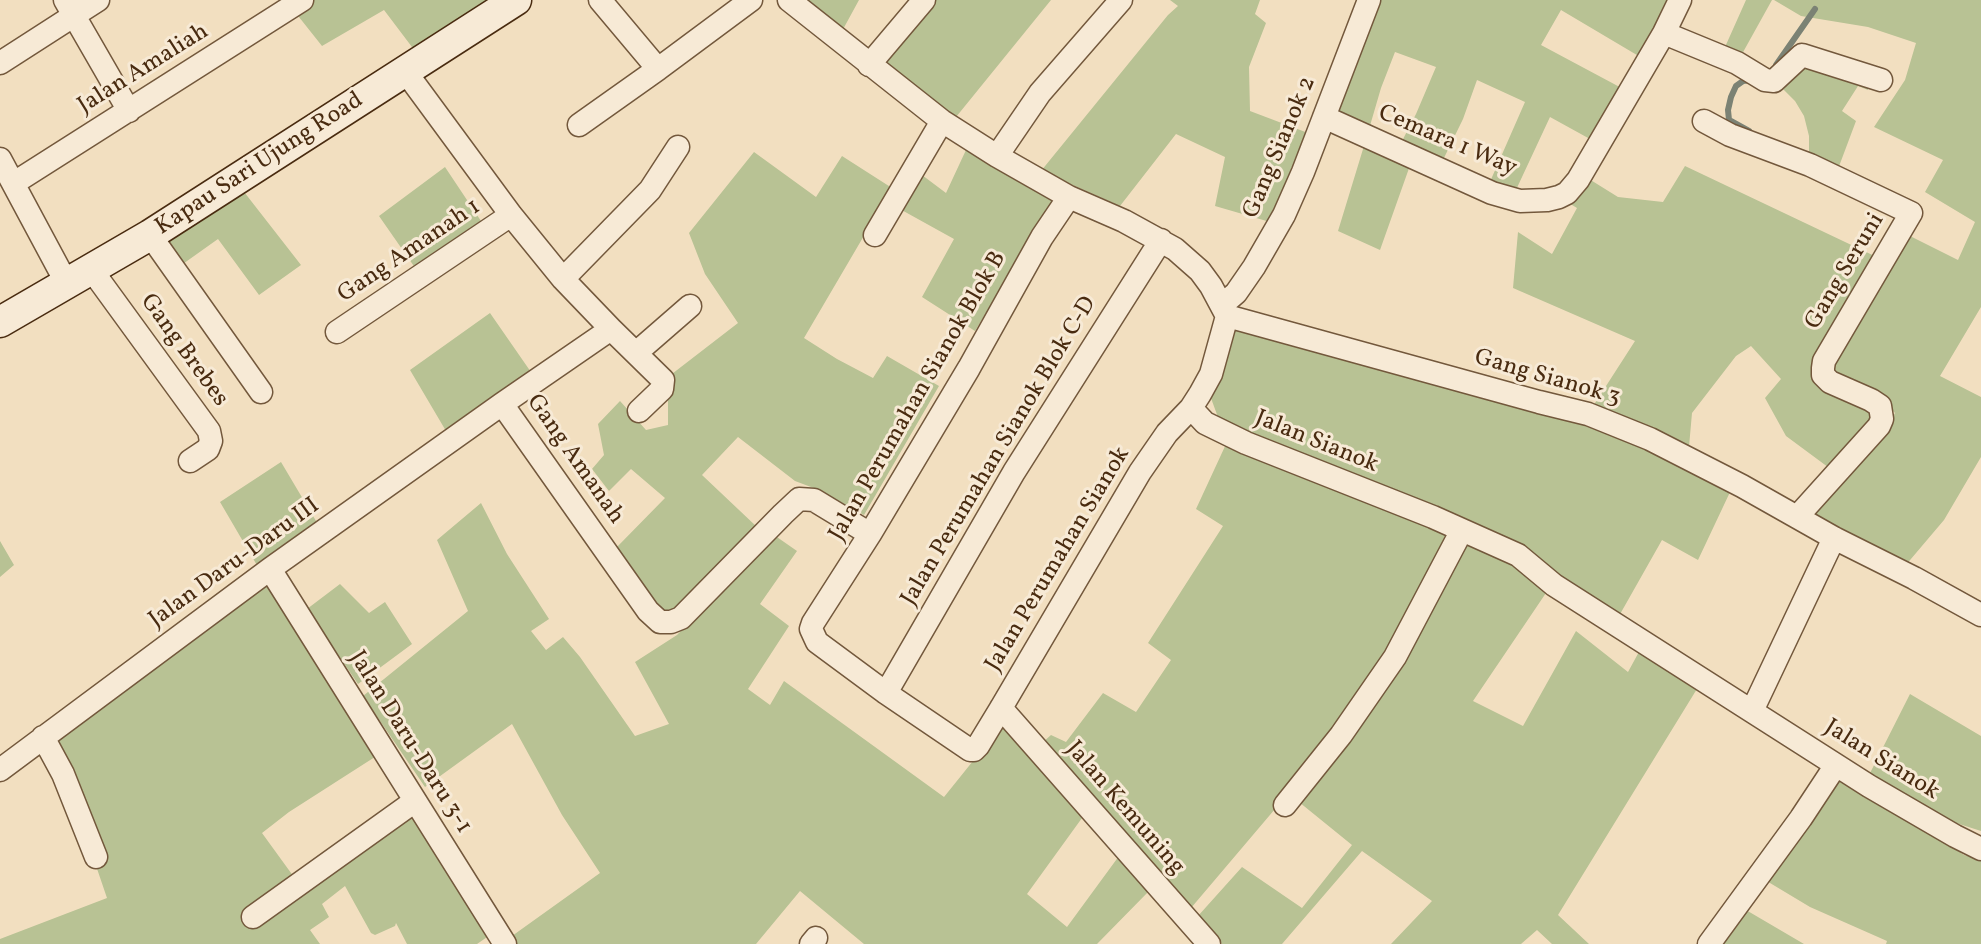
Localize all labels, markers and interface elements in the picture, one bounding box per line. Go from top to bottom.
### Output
street label: Jalan Amaliah [73,18,215,122]
street label: Gang Sianok 2 [1238,73,1324,223]
street label: Kapau Sari Ujung Road [151,87,369,243]
street label: Cemara 1 Way [1373,100,1521,184]
street label: Gang Amanah 1 [333,194,487,310]
street label: Gang Seruni [1800,209,1892,335]
street label: Jalan Perumahan Sianok Blok B [824,247,1014,547]
street label: Gang Brebes [133,289,233,413]
street label: Jalan Perumahan Sianok Blok C-D [896,292,1104,612]
street label: Gang Sianok 3 [1471,344,1623,414]
street label: Gang Amanah [519,390,629,530]
street label: Jalan Sianok [1250,405,1382,481]
street label: Jalan Perumahan Sianok [980,442,1138,678]
street label: Jalan Daru-Daru III [144,492,326,636]
street label: Jalan Daru-Daru 3-1 [341,646,477,840]
street label: Jalan Sianok [1818,714,1944,808]
street label: Jalan Kemuning [1058,736,1190,882]

